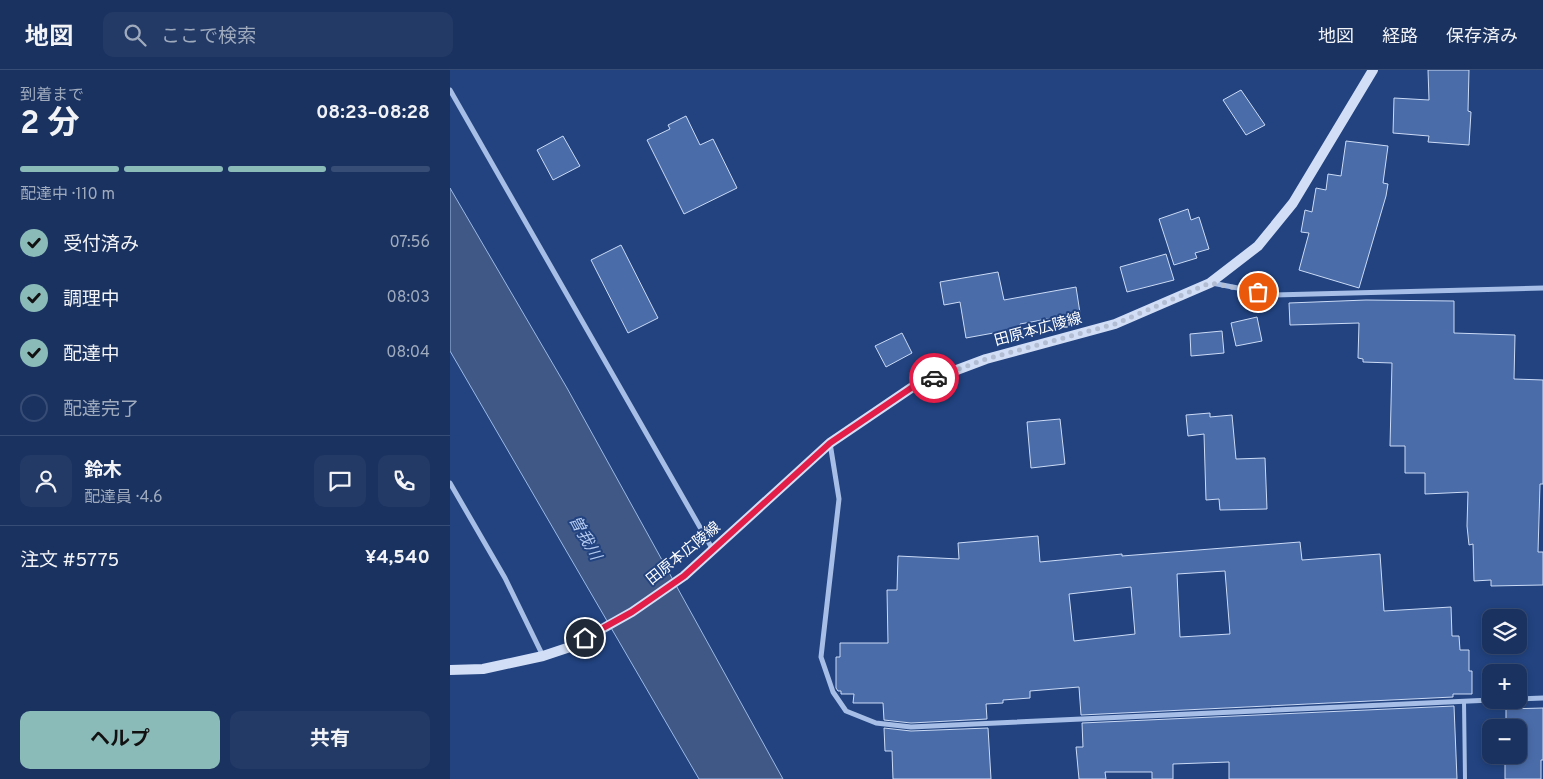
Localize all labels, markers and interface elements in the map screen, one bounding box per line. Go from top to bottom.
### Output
search box [103,12,453,57]
icon: search [121,21,149,49]
text: 地図 [25,23,73,53]
text: ここで検索 [161,25,256,49]
text: 地図 [1318,26,1354,49]
text: 経路 [1382,26,1418,49]
text: 保存済み [1446,26,1518,49]
text: 到着まで [20,86,84,106]
text: 08:23–08:28 [316,101,430,125]
text: 2 分 [20,105,80,145]
text: 配達中 · 110 m [20,185,115,205]
icon: check [20,229,48,257]
text: 受付済み [63,233,139,257]
text: 07:56 [389,233,430,253]
pin [1237,271,1279,313]
icon: bag [1244,278,1272,306]
icon: check [20,284,48,312]
text: 調理中 [63,288,120,312]
text: 08:03 [386,288,430,308]
street label: 田原本広陵線 [992,310,1084,351]
icon: check [20,339,48,367]
text: 配達中 [63,343,120,367]
text: 08:04 [386,343,430,363]
courier [909,353,959,403]
icon: car [920,364,948,392]
text: 配達完了 [63,398,139,422]
button: person [20,455,72,507]
button: chat [314,455,366,507]
button: phone [378,455,430,507]
text: 鈴木 [84,459,122,483]
text: 配達員 · 4.6 [84,488,163,508]
water label: 曽我川 [564,512,606,566]
street label: 田原本広陵線 [643,518,725,590]
text: ¥4,540 [365,546,430,570]
text: 注文 #5775 [20,549,119,573]
map controls [1482,609,1527,764]
button: layers [1482,609,1527,654]
pin [564,617,606,659]
icon: home [571,624,599,652]
button: + [1482,664,1527,709]
button: ヘルプ [20,711,220,769]
button: 共有 [230,711,430,769]
button: − [1482,719,1527,764]

